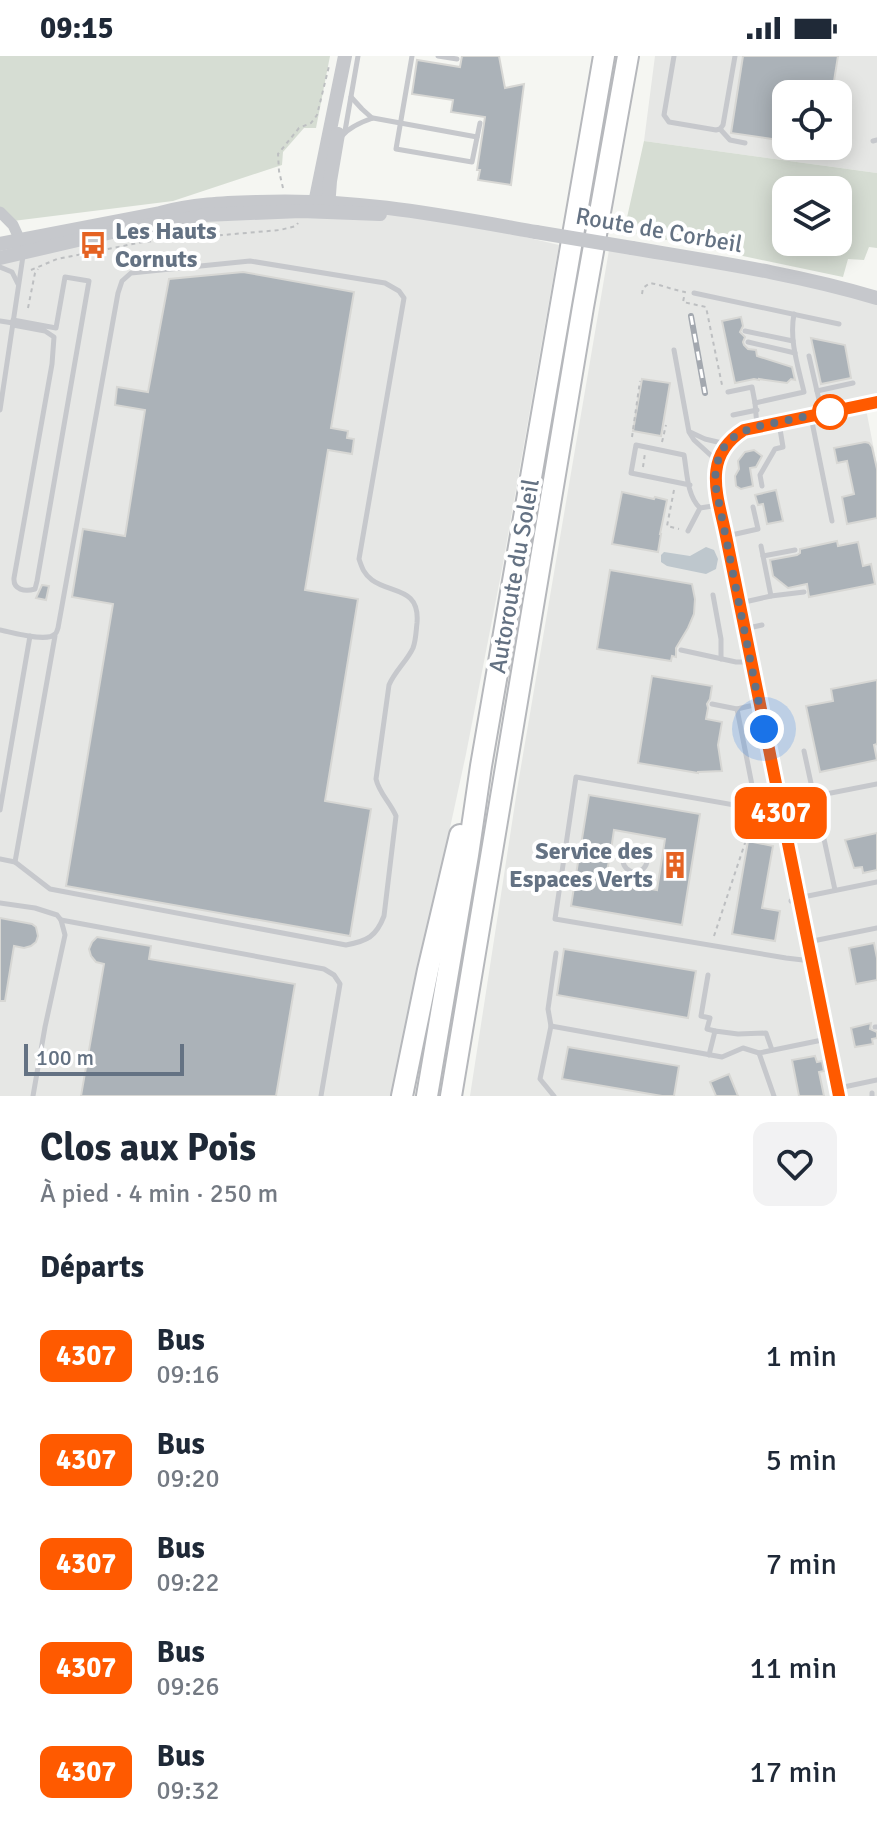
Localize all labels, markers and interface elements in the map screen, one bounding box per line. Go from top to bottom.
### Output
text: 09:15 [40,10,114,47]
map controls [772,80,852,256]
button: locate [772,80,852,160]
button: layers [772,176,852,256]
street label: Route de Corbeil [573,201,745,259]
place label: Les Hauts Cornuts [115,216,217,274]
bus stop icon: Les Hauts Cornuts [78,230,108,260]
unlabelled marker [813,395,847,429]
street label: Autoroute du Soleil [482,476,546,676]
your location [744,709,784,749]
line badge: 4307 [725,787,837,839]
text: 4307 [751,796,811,830]
place label: Service des Espaces Verts [509,836,653,894]
building icon: Service des Espaces Verts [660,850,690,880]
scale bar [24,1040,184,1076]
text: 100 m [36,1044,94,1071]
button: heart [753,1122,837,1206]
text: Clos aux Pois [40,1124,256,1171]
text: À pied · 4 min · 250 m [40,1178,278,1210]
text: Départs [40,1249,144,1286]
text: Bus [156,1322,205,1359]
text: 1 min [766,1338,837,1375]
text: 4307 [56,1339,116,1373]
text: 09:16 [156,1359,220,1391]
text: Bus [156,1426,205,1463]
text: 5 min [766,1442,837,1479]
text: 4307 [56,1443,116,1477]
text: 09:20 [156,1463,220,1495]
text: Bus [156,1530,205,1567]
text: 7 min [766,1546,837,1583]
text: 4307 [56,1547,116,1581]
text: 09:22 [156,1567,220,1599]
text: Bus [156,1634,205,1671]
text: 11 min [750,1650,837,1687]
text: 4307 [56,1651,116,1685]
text: 09:26 [156,1671,220,1703]
text: Bus [156,1738,205,1775]
text: 17 min [750,1754,837,1791]
text: 4307 [56,1755,116,1789]
text: 09:32 [156,1775,220,1807]

